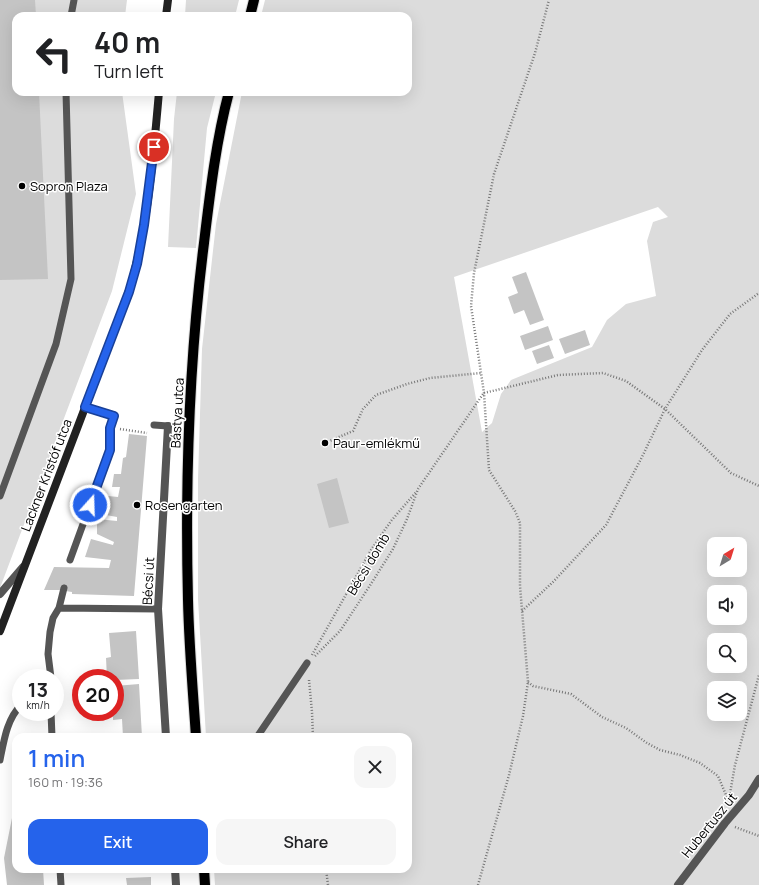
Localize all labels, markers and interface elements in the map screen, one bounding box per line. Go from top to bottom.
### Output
text: 40 m [94,23,160,61]
icon: left [28,28,80,80]
text: Turn left [94,59,164,83]
pin [137,130,171,164]
icon: arrive [143,136,165,158]
place label: Sopron Plaza [30,177,108,195]
marker: Sopron Plaza [17,181,27,191]
street label: Bástya utca [166,377,188,449]
street label: Lackner Kristóf utca [16,416,76,534]
place label: Paur-emlékmű [333,434,420,452]
marker: Paur-emlékmű [320,438,330,448]
position arrow [69,484,111,526]
place label: Rosengarten [145,496,222,514]
marker: Rosengarten [132,500,142,510]
street label: Bécsi domb [342,529,394,598]
north arrow [707,537,747,577]
map controls [707,537,747,721]
street label: Bécsi út [138,556,158,606]
button: sound [707,585,747,625]
button: search [707,633,747,673]
speed limit sign: 20 [72,669,124,721]
text: 13 [28,676,48,703]
button: layers [707,681,747,721]
text: km/h [26,698,50,712]
text: 1 min [28,741,85,774]
button: close [354,746,396,788]
text: 160 m · 19:36 [28,773,103,791]
street label: Hubertusz út [677,789,741,861]
button: Exit [28,819,208,865]
button: Share [216,819,396,865]

